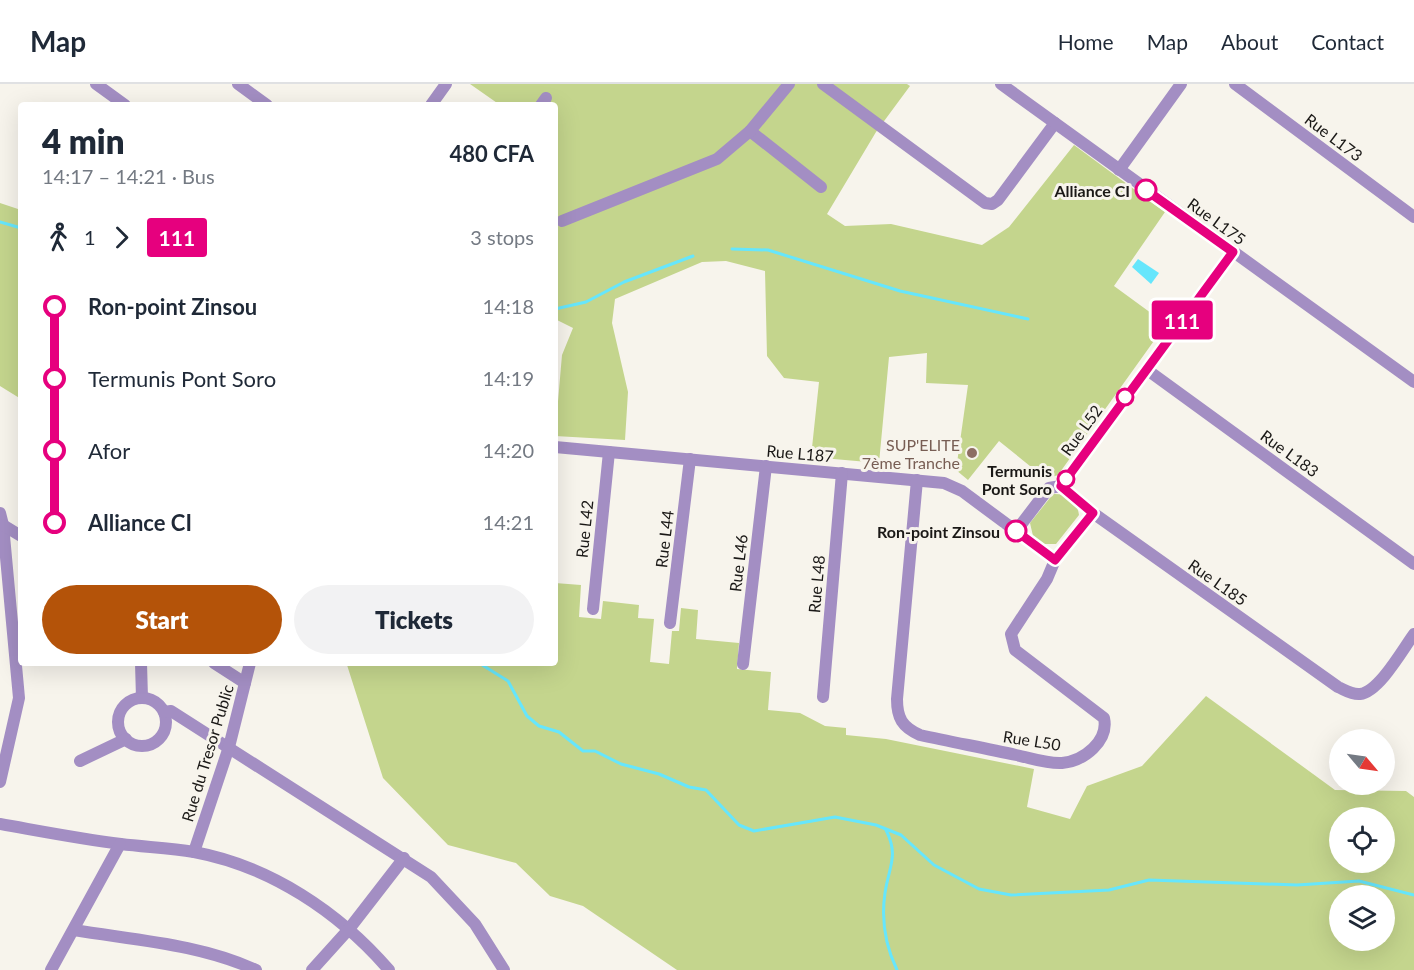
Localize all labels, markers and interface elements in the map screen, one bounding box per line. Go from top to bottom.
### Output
text: Map [30,24,86,58]
text: Home [1058,29,1114,54]
text: Map [1147,29,1188,54]
text: About [1221,29,1278,54]
text: Contact [1311,29,1384,54]
street label: Rue L173 [1301,109,1367,165]
text: 4 min [42,121,124,161]
text: 480 CFA [449,140,534,167]
text: 14:17 – 14:21 · Bus [42,164,215,188]
marker: Alliance CI [1135,179,1157,201]
place label: Alliance CI [1053,181,1130,200]
street label: Rue L175 [1184,194,1250,248]
icon: walk [42,221,75,254]
icon: forward [105,221,138,254]
text: 1 [84,225,96,249]
text: 111 [159,225,195,250]
text: 3 stops [470,225,534,249]
text: Ron-point Zinsou [88,293,257,320]
text: 14:18 [483,294,534,318]
line badge: 111 [1148,300,1216,340]
text: 111 [1164,308,1200,333]
text: Termunis Pont Soro [88,365,276,392]
text: 14:19 [483,366,534,390]
unlabelled marker [1116,388,1134,406]
street label: Rue L52 [1056,401,1106,459]
street label: Rue L183 [1257,426,1323,480]
place label: SUP'ELITE 7ème Tranche [862,435,960,472]
text: Afor [88,437,130,464]
text: 14:20 [483,438,534,462]
street label: Rue L187 [766,441,834,465]
marker: SUP'ELITE 7ème Tranche [965,446,979,460]
place label: Termunis Pont Soro [982,461,1052,498]
marker: Termunis Pont Soro [1057,470,1075,488]
street label: Rue L42 [572,499,596,559]
text: Alliance CI [88,509,192,536]
street label: Rue L44 [651,509,677,569]
text: 14:21 [483,510,534,534]
marker: Ron-point Zinsou [1005,520,1027,542]
place label: Ron-point Zinsou [877,522,1000,541]
street label: Rue L46 [725,533,751,593]
street label: Rue L48 [804,554,828,614]
street label: Rue L185 [1185,555,1251,609]
button: Start [42,585,282,654]
button: Tickets [294,585,534,654]
street label: Rue du Tresor Public [177,682,237,824]
street label: Rue L50 [1002,726,1062,754]
north arrow [1329,729,1395,795]
map controls [1329,729,1395,951]
button: locate [1329,807,1395,873]
button: layers [1329,885,1395,951]

